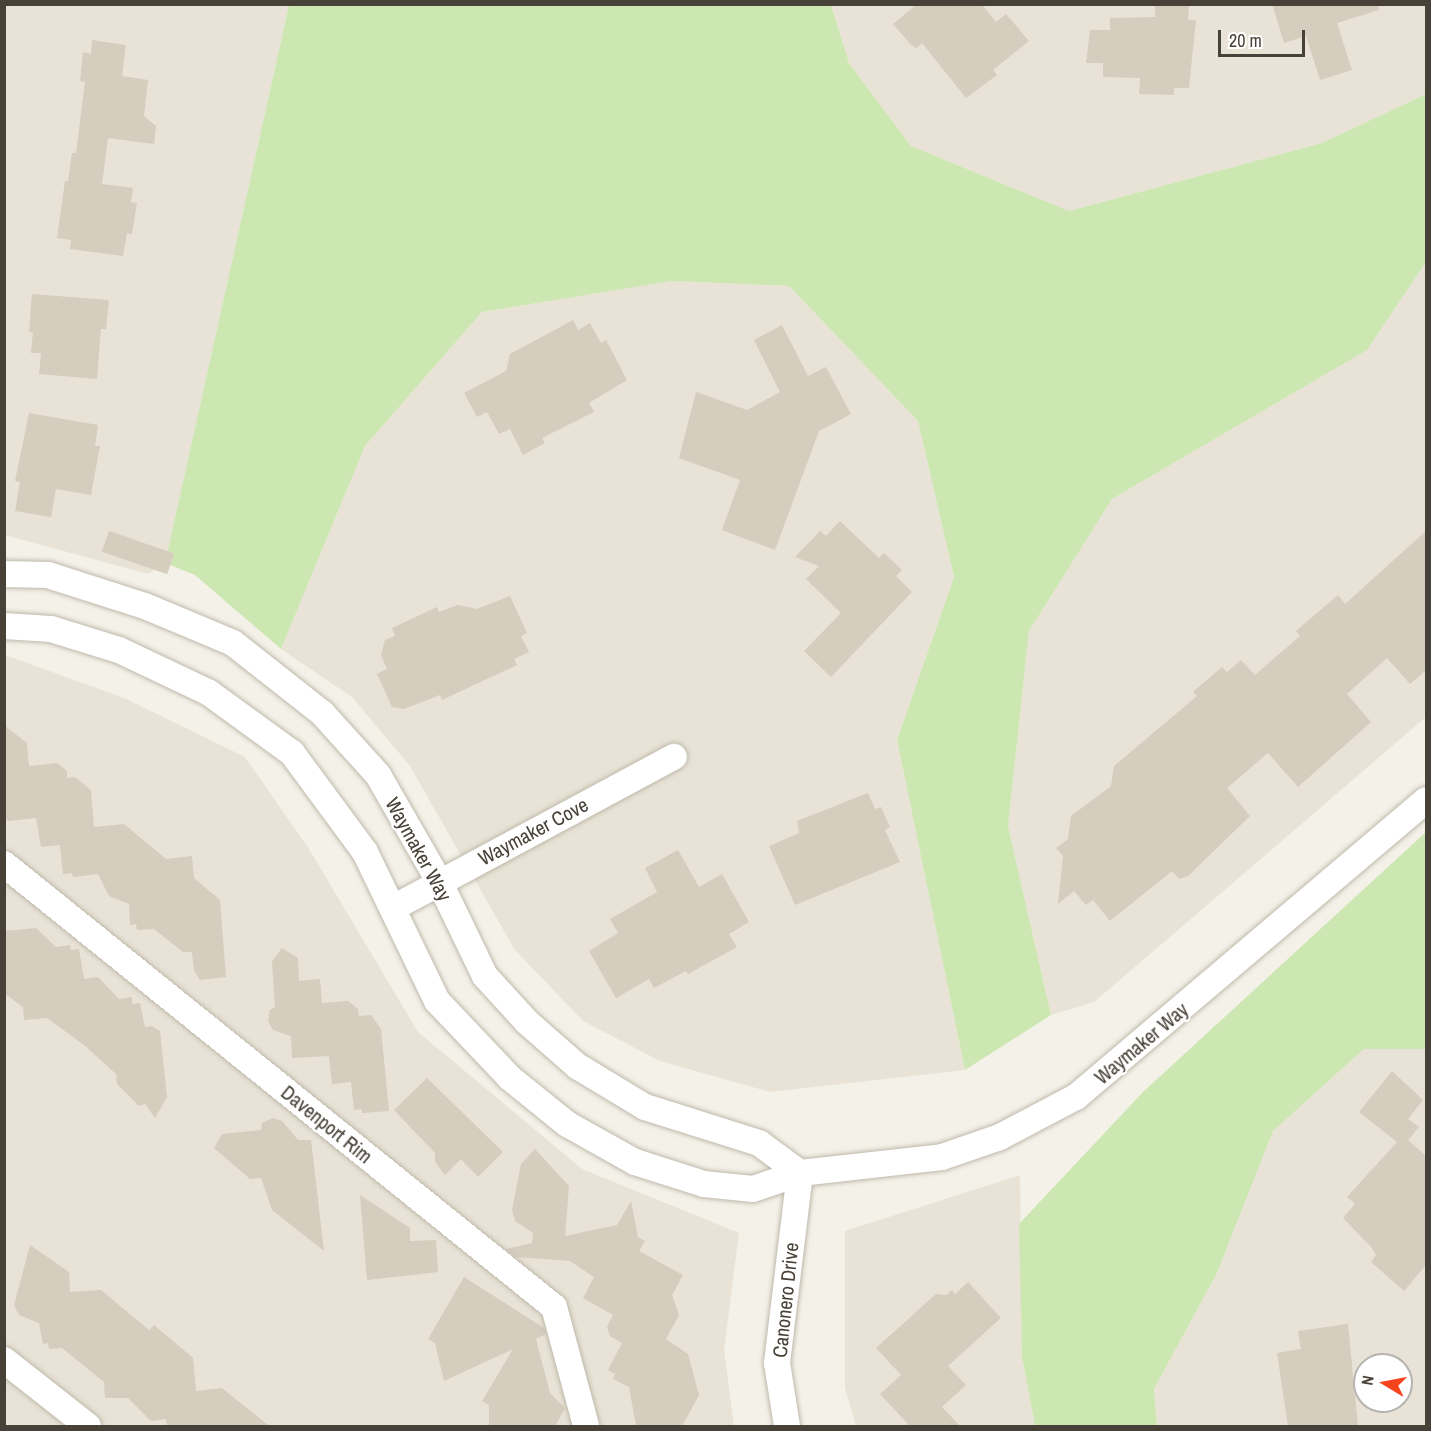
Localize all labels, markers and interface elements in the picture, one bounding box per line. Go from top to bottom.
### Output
scale bar [1221,18,1308,56]
text: 20 m [1229,28,1262,53]
street label: Waymaker Cove [474,792,592,870]
street label: Waymaker Way [381,793,457,905]
street label: Waymaker Way [1089,997,1193,1089]
street label: Davenport Rim [277,1080,377,1168]
street label: Canonero Drive [767,1241,803,1359]
north arrow [1353,1353,1413,1413]
text: N [1356,1374,1379,1387]

